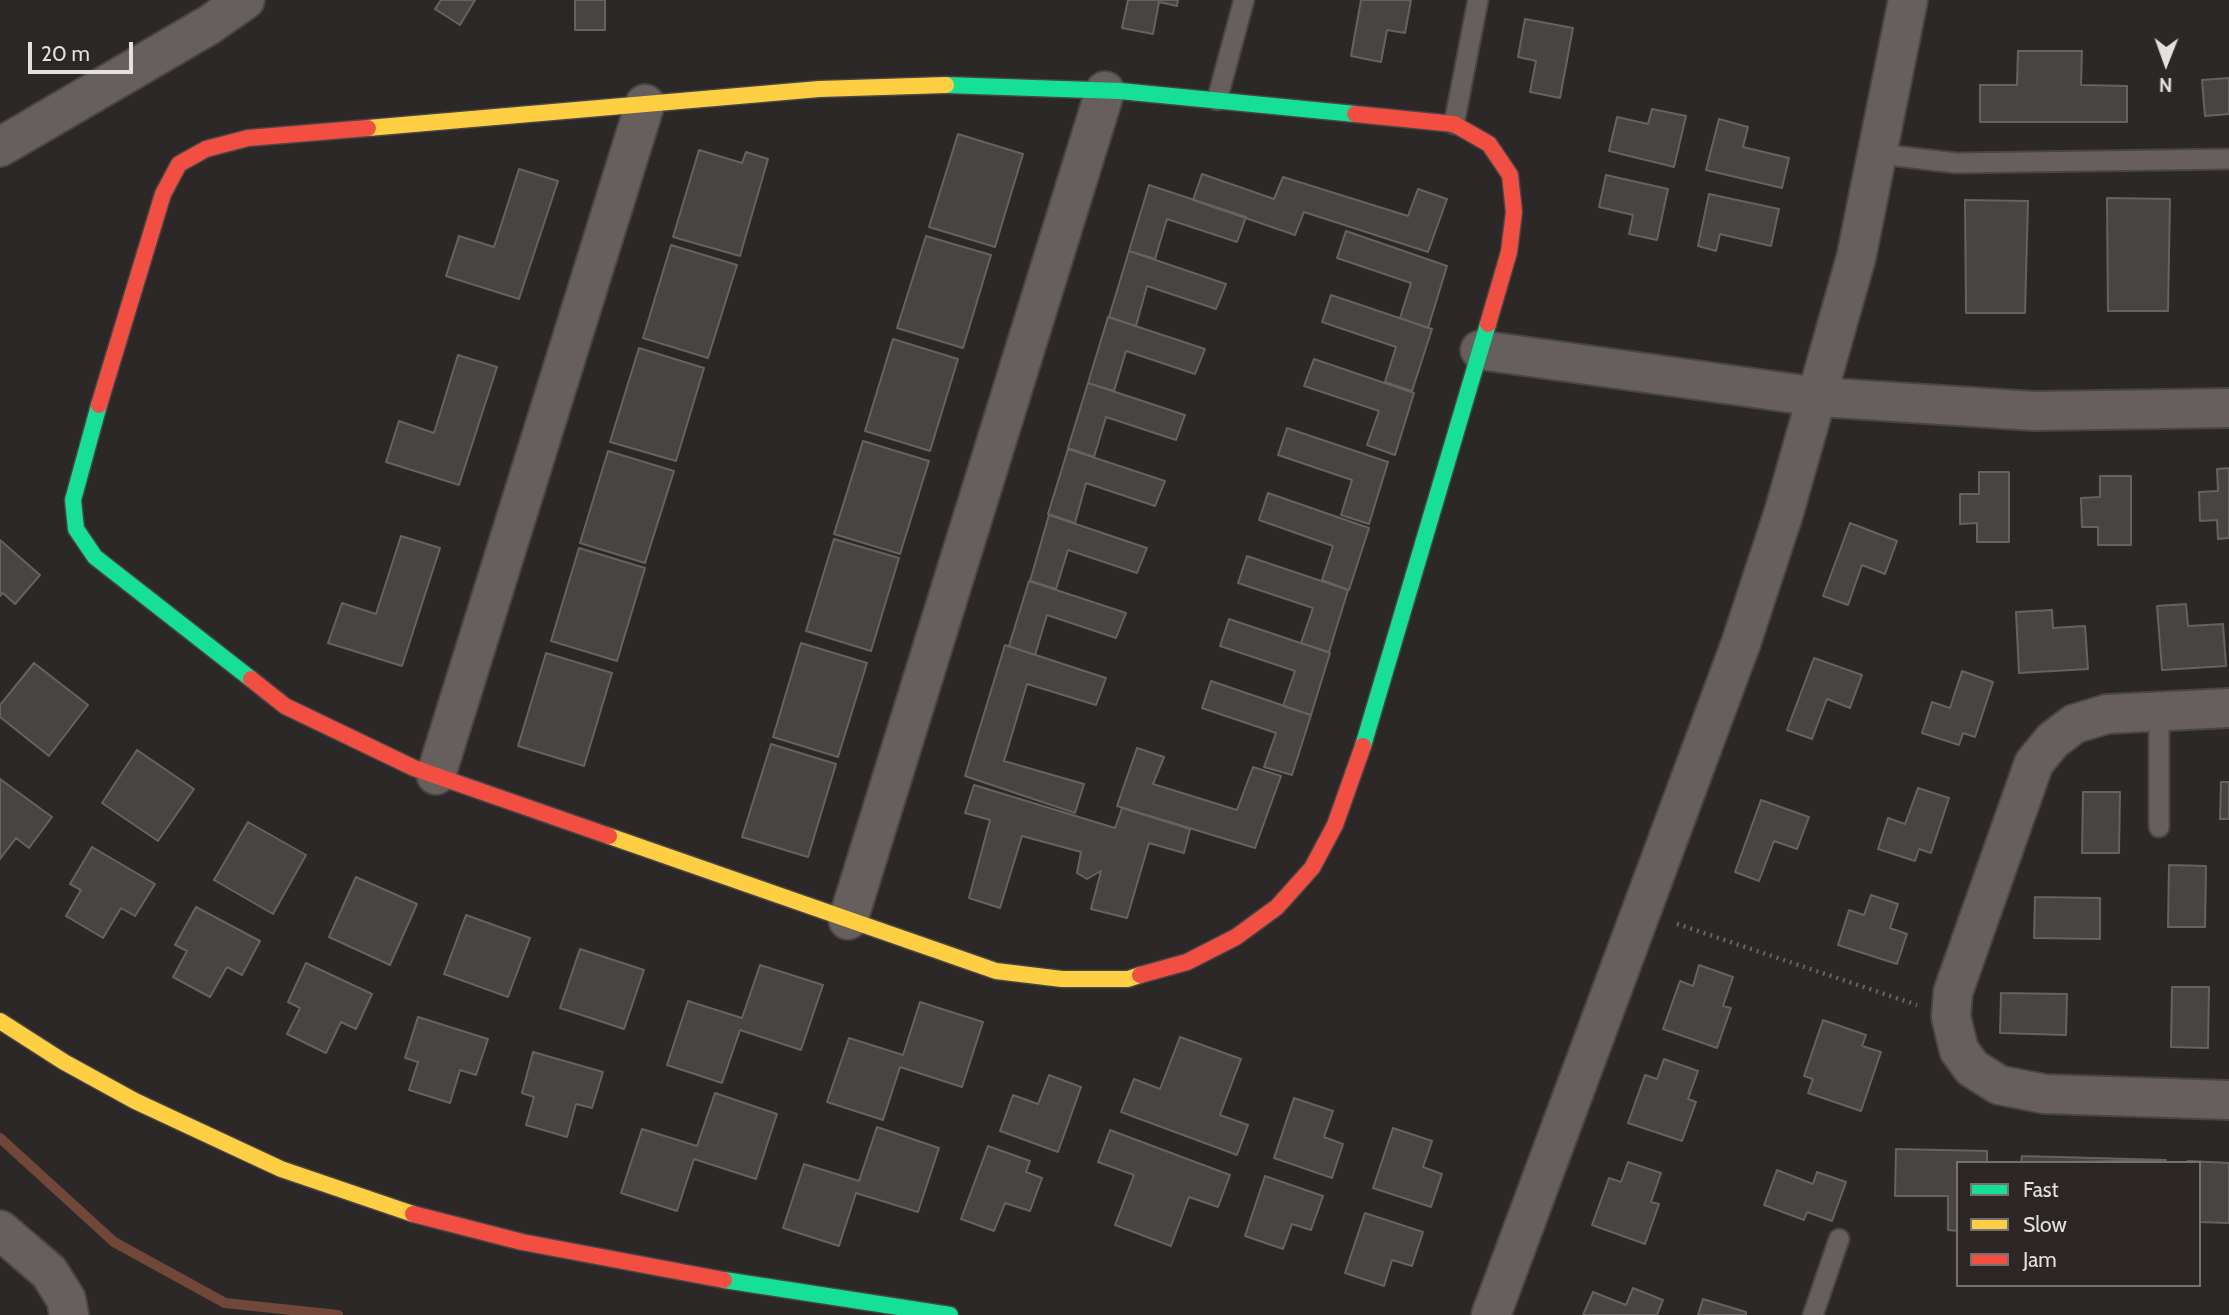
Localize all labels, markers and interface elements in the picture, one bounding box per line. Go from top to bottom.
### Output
scale bar [32,28,136,72]
north arrow [2131,28,2201,98]
text: 20 m [41,41,90,66]
text: N [2159,73,2173,96]
legend [1956,1161,2201,1287]
text: Fast [2023,1177,2059,1202]
text: Slow [2023,1212,2067,1237]
text: Jam [2023,1247,2057,1272]

